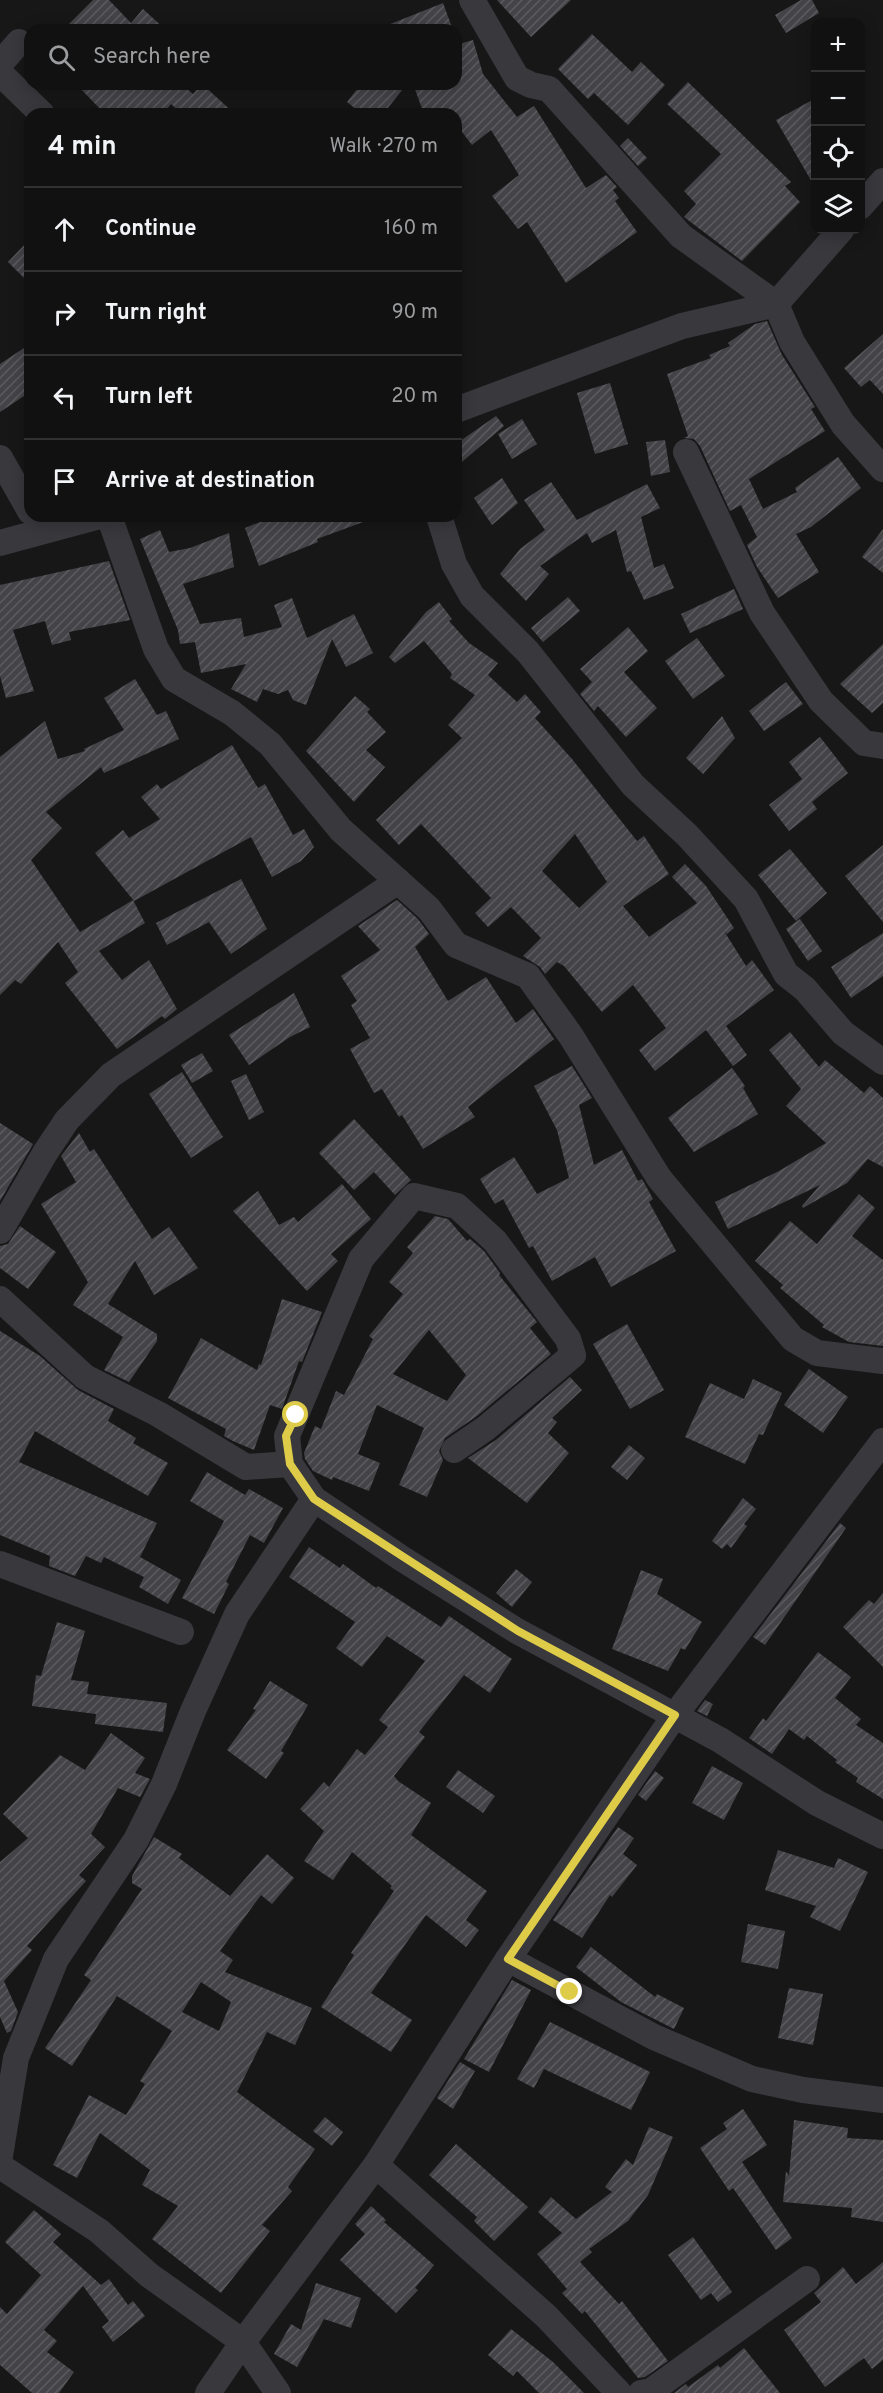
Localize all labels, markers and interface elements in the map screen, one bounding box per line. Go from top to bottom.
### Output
map controls [811,18,865,234]
button: + [811,18,865,72]
search box [24,24,462,90]
icon: search [45,41,78,74]
text: Search here [93,44,211,71]
button: − [811,72,865,126]
button: locate [811,126,865,180]
text: 4 min [48,131,117,164]
text: Walk · 270 m [330,134,438,160]
button: layers [811,180,865,234]
icon: ahead [48,213,81,246]
text: Continue [105,216,196,243]
text: 160 m [384,216,438,242]
icon: right [48,297,81,330]
text: Turn right [105,300,207,327]
text: 90 m [392,300,438,326]
icon: left [48,381,81,414]
text: Turn left [105,384,193,411]
text: 20 m [391,384,438,410]
icon: arrive [48,465,81,498]
text: Arrive at destination [105,468,315,495]
route start [282,1401,308,1427]
route end [556,1978,582,2004]

